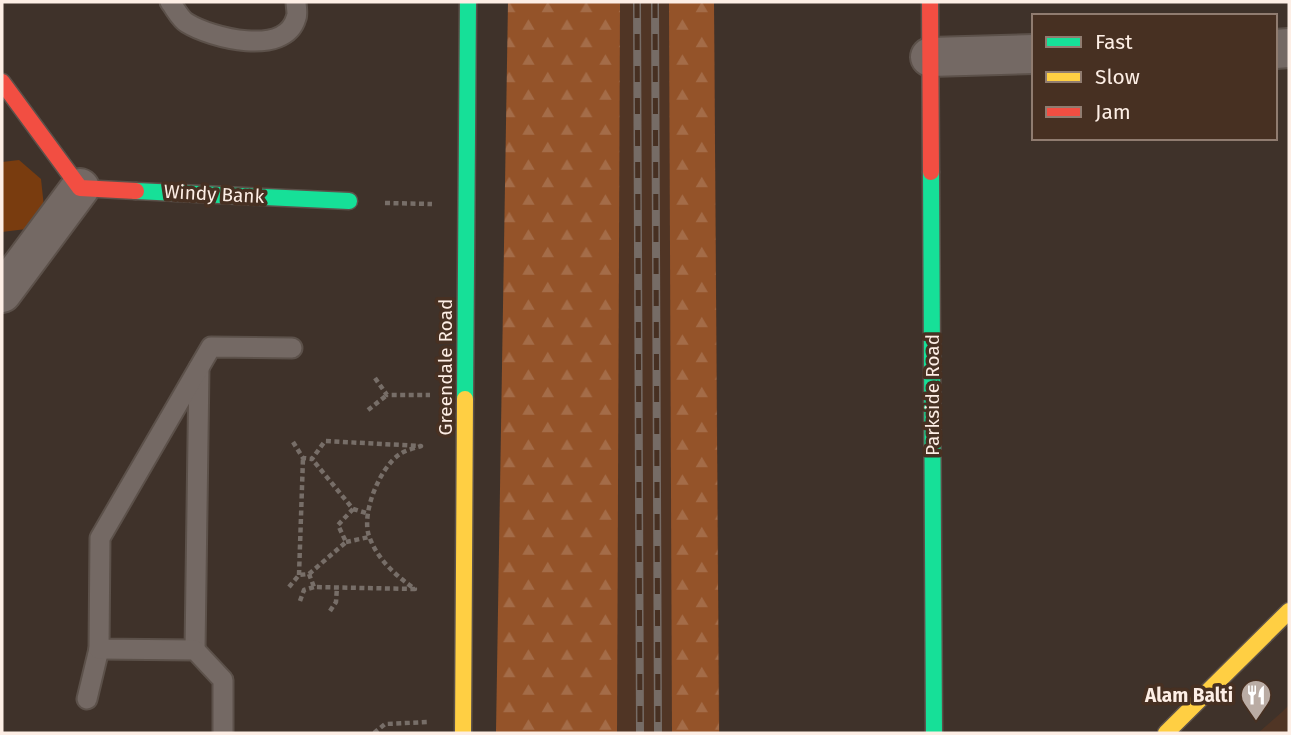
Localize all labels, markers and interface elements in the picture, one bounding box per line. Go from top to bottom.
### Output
legend [1032,14,1277,140]
text: Fast [1095,29,1133,55]
text: Slow [1095,64,1140,90]
text: Jam [1095,99,1131,125]
street label: Windy Bank [163,180,265,208]
street label: Greendale Road [434,299,457,435]
street label: Parkside Road [921,334,944,456]
restaurant icon: Alam Balti [1239,678,1273,722]
place label: Alam Balti [1144,684,1233,707]

